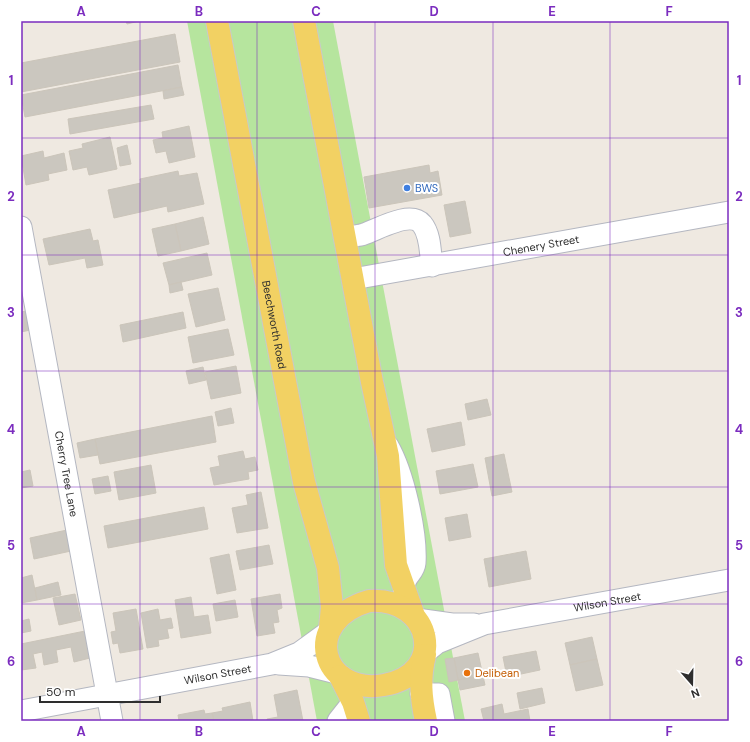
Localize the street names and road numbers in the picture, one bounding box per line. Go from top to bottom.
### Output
street label: Chenery Street [502,232,580,259]
street label: Beechworth Road [259,279,290,370]
street label: Cherry Tree Lane [52,430,81,518]
street label: Wilson Street [572,589,642,615]
street label: Wilson Street [183,661,252,687]

